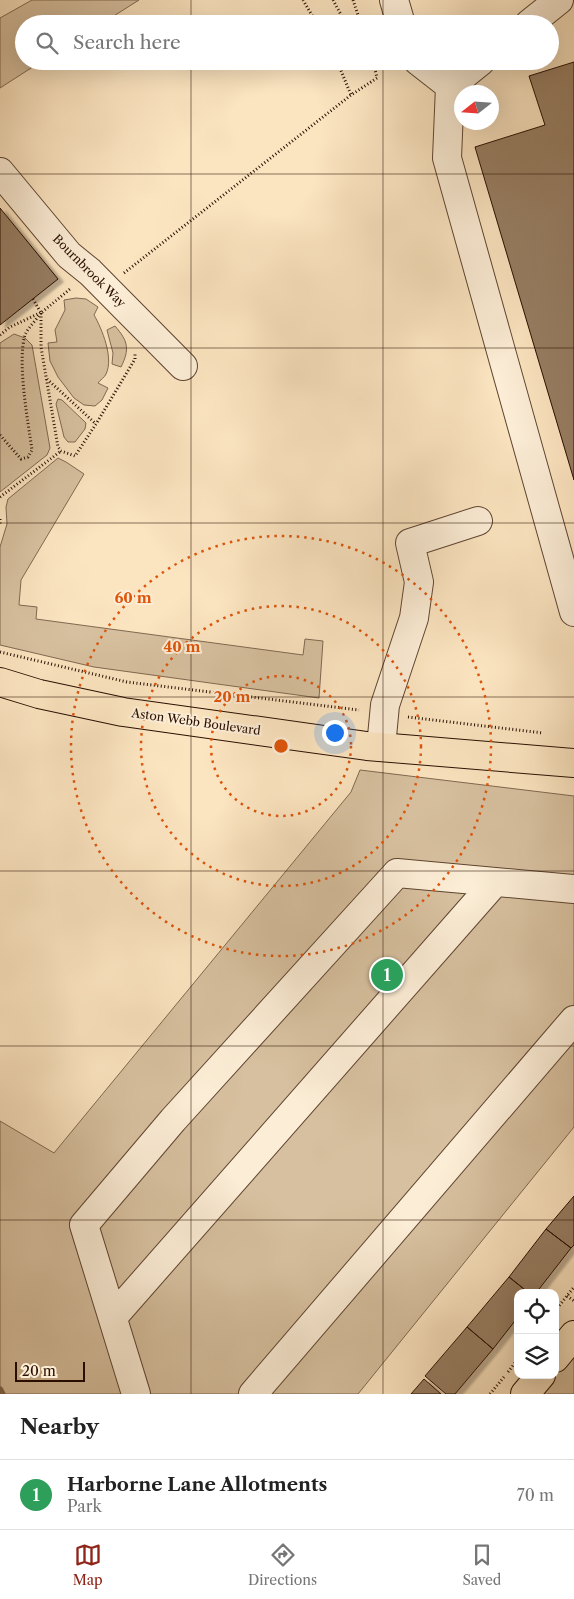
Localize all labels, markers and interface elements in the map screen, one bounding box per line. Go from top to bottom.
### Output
search box [15,15,559,70]
icon: search [33,29,61,57]
text: Search here [73,31,181,54]
north arrow [454,85,499,130]
street label: Bournbrook Way [50,231,129,310]
text: 60 m [114,588,152,607]
text: 40 m [163,637,201,656]
text: 20 m [213,687,251,706]
street label: Aston Webb Boulevard [130,705,262,738]
your location [322,720,348,746]
centre of rings [272,737,290,755]
pin: 1 [371,956,403,994]
map controls [514,1289,559,1379]
button: locate [514,1289,559,1334]
button: layers [514,1334,559,1379]
scale bar [15,1359,85,1382]
text: 20 m [22,1362,56,1380]
text: Nearby [20,1414,99,1439]
text: Harborne Lane Allotments [67,1473,327,1496]
text: 1 [32,1485,40,1505]
text: 70 m [517,1485,554,1505]
text: Park [67,1496,102,1516]
tab: Map [73,1541,103,1589]
tab: Directions [248,1541,317,1589]
tab: Saved [462,1541,501,1589]

